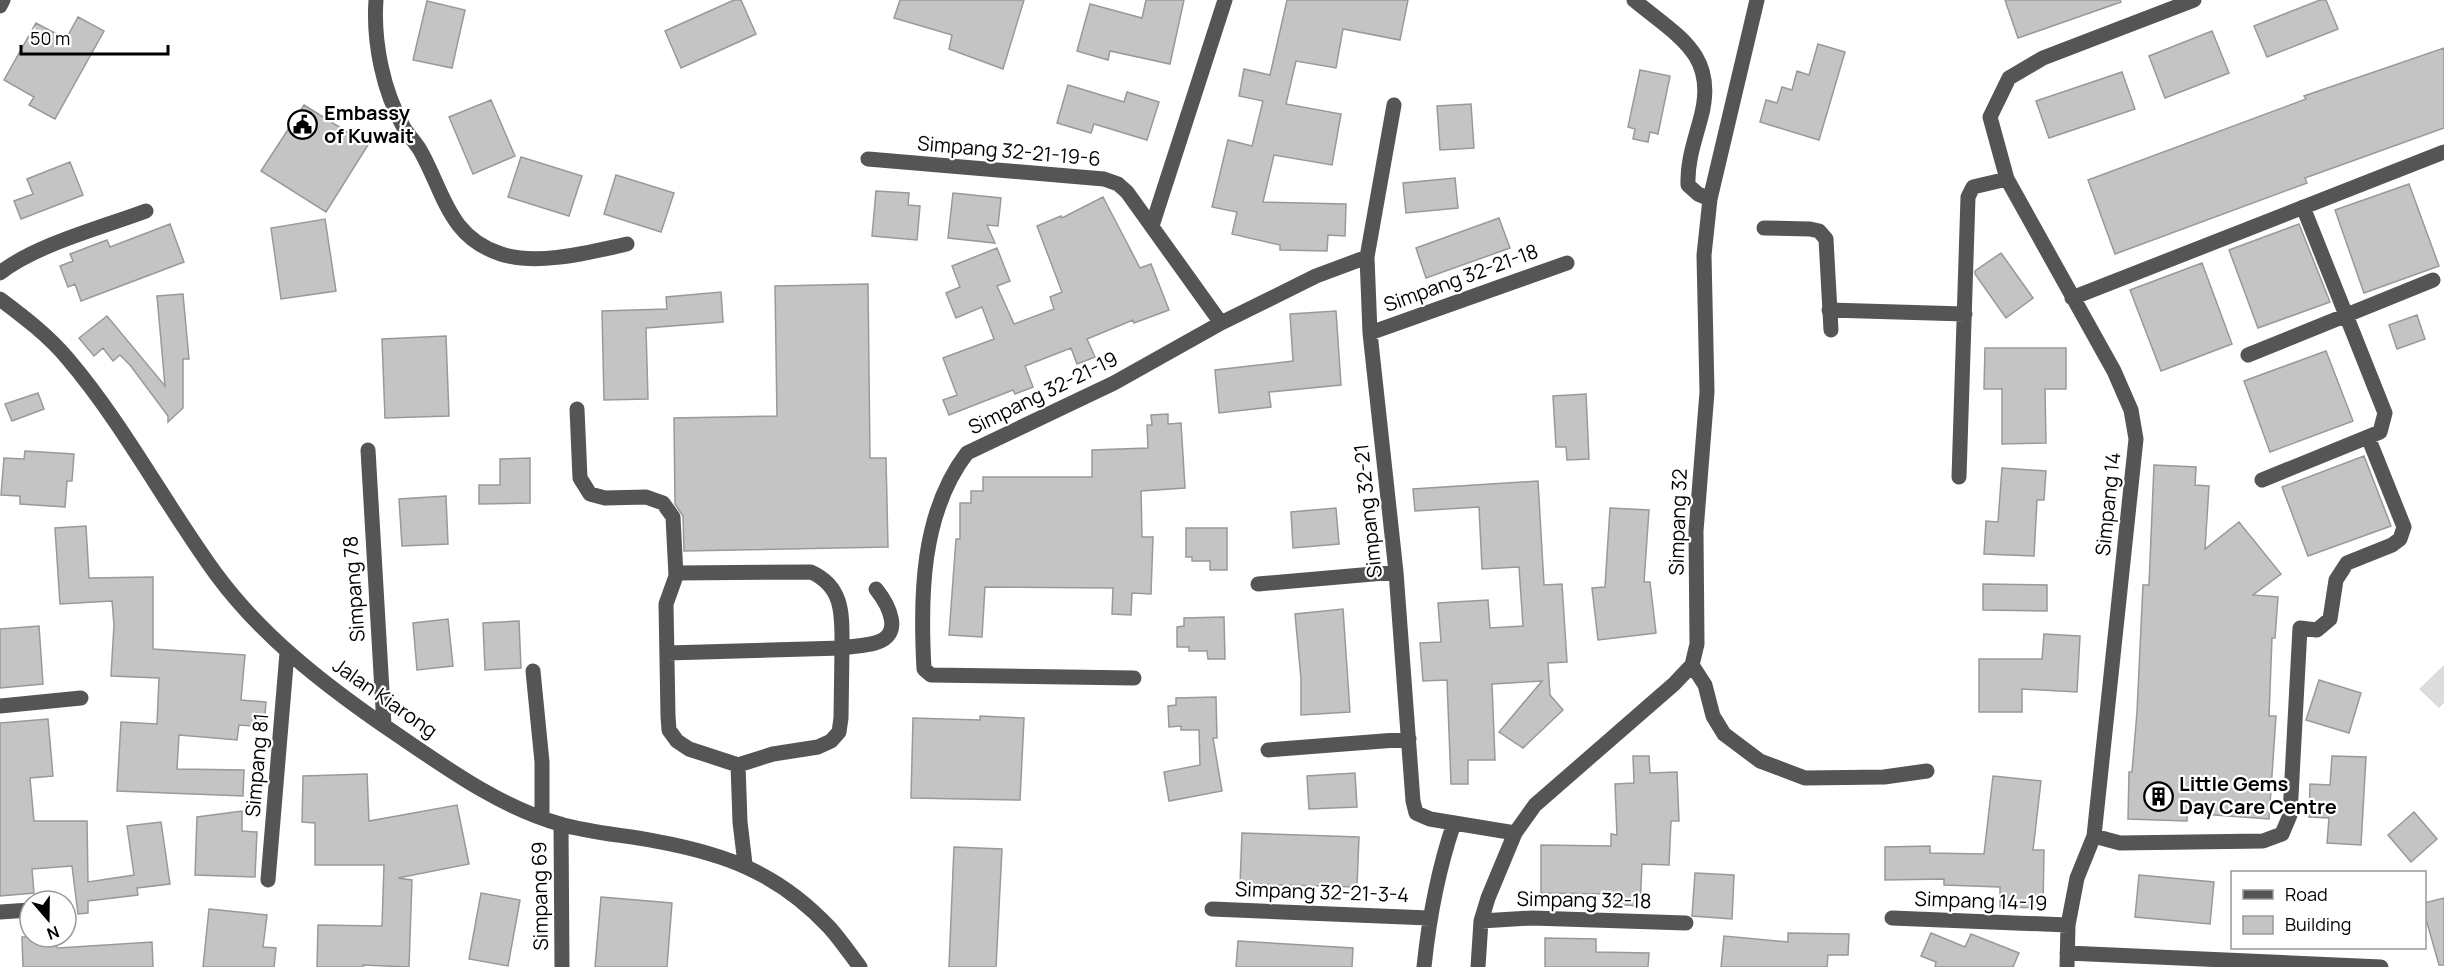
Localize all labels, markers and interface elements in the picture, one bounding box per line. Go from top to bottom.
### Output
scale bar [21,18,168,56]
text: 50 m [30,26,70,50]
place label: Embassy of Kuwait [324,99,414,149]
public building icon: Embassy of Kuwait [287,109,319,141]
street label: Simpang 32-21-19-6 [916,129,1102,172]
street label: Simpang 32-21-18 [1380,237,1542,318]
street label: Simpang 32-21-19 [963,345,1122,440]
street label: Simpang 32-21 [1347,443,1388,579]
street label: Simpang 14 [2089,451,2126,557]
street label: Simpang 32 [1662,468,1693,576]
street label: Simpang 78 [336,535,371,643]
street label: Jalan Kiarong [327,651,443,744]
street label: Simpang 81 [239,712,274,818]
place label: Little Gems Day Care Centre [2179,770,2337,820]
building icon: Little Gems Day Care Centre [2142,780,2174,812]
street label: Simpang 69 [525,841,554,951]
legend [2231,871,2426,949]
street label: Simpang 32-21-3-4 [1234,875,1410,908]
text: Road [2285,882,2328,906]
street label: Simpang 32-18 [1516,885,1652,914]
street label: Simpang 14-19 [1914,885,2048,916]
north arrow [18,889,78,949]
text: Building [2285,912,2351,936]
text: N [44,921,62,945]

